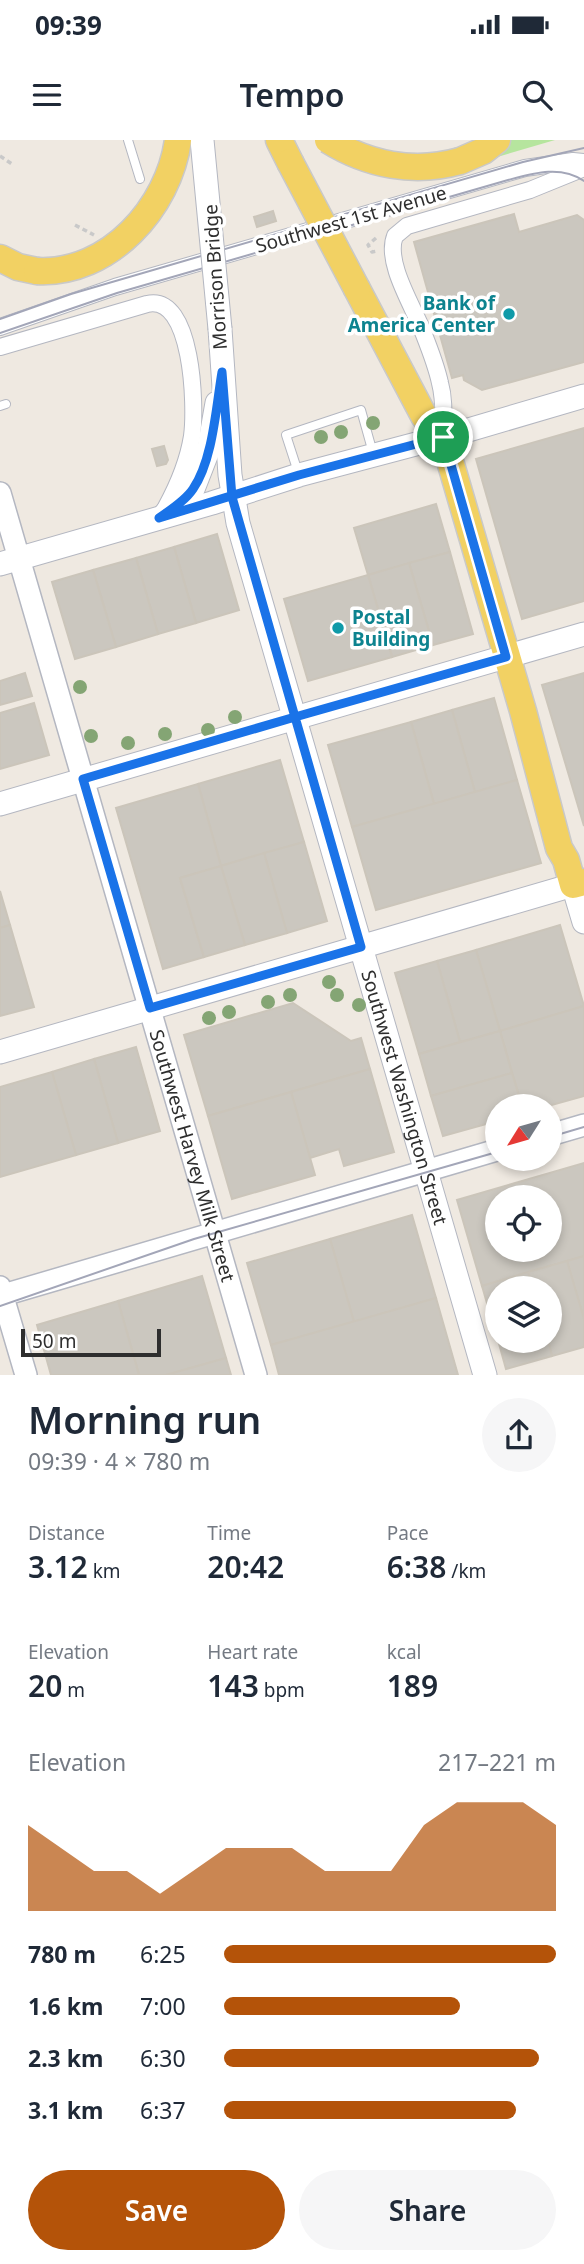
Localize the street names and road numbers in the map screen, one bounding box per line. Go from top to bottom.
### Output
street label: Southwest 1st Avenue [253,179,449,259]
street label: Morrison Bridge [197,203,233,351]
street label: Southwest Washington Street [355,967,454,1228]
street label: Southwest Harvey Milk Street [143,1027,241,1285]

